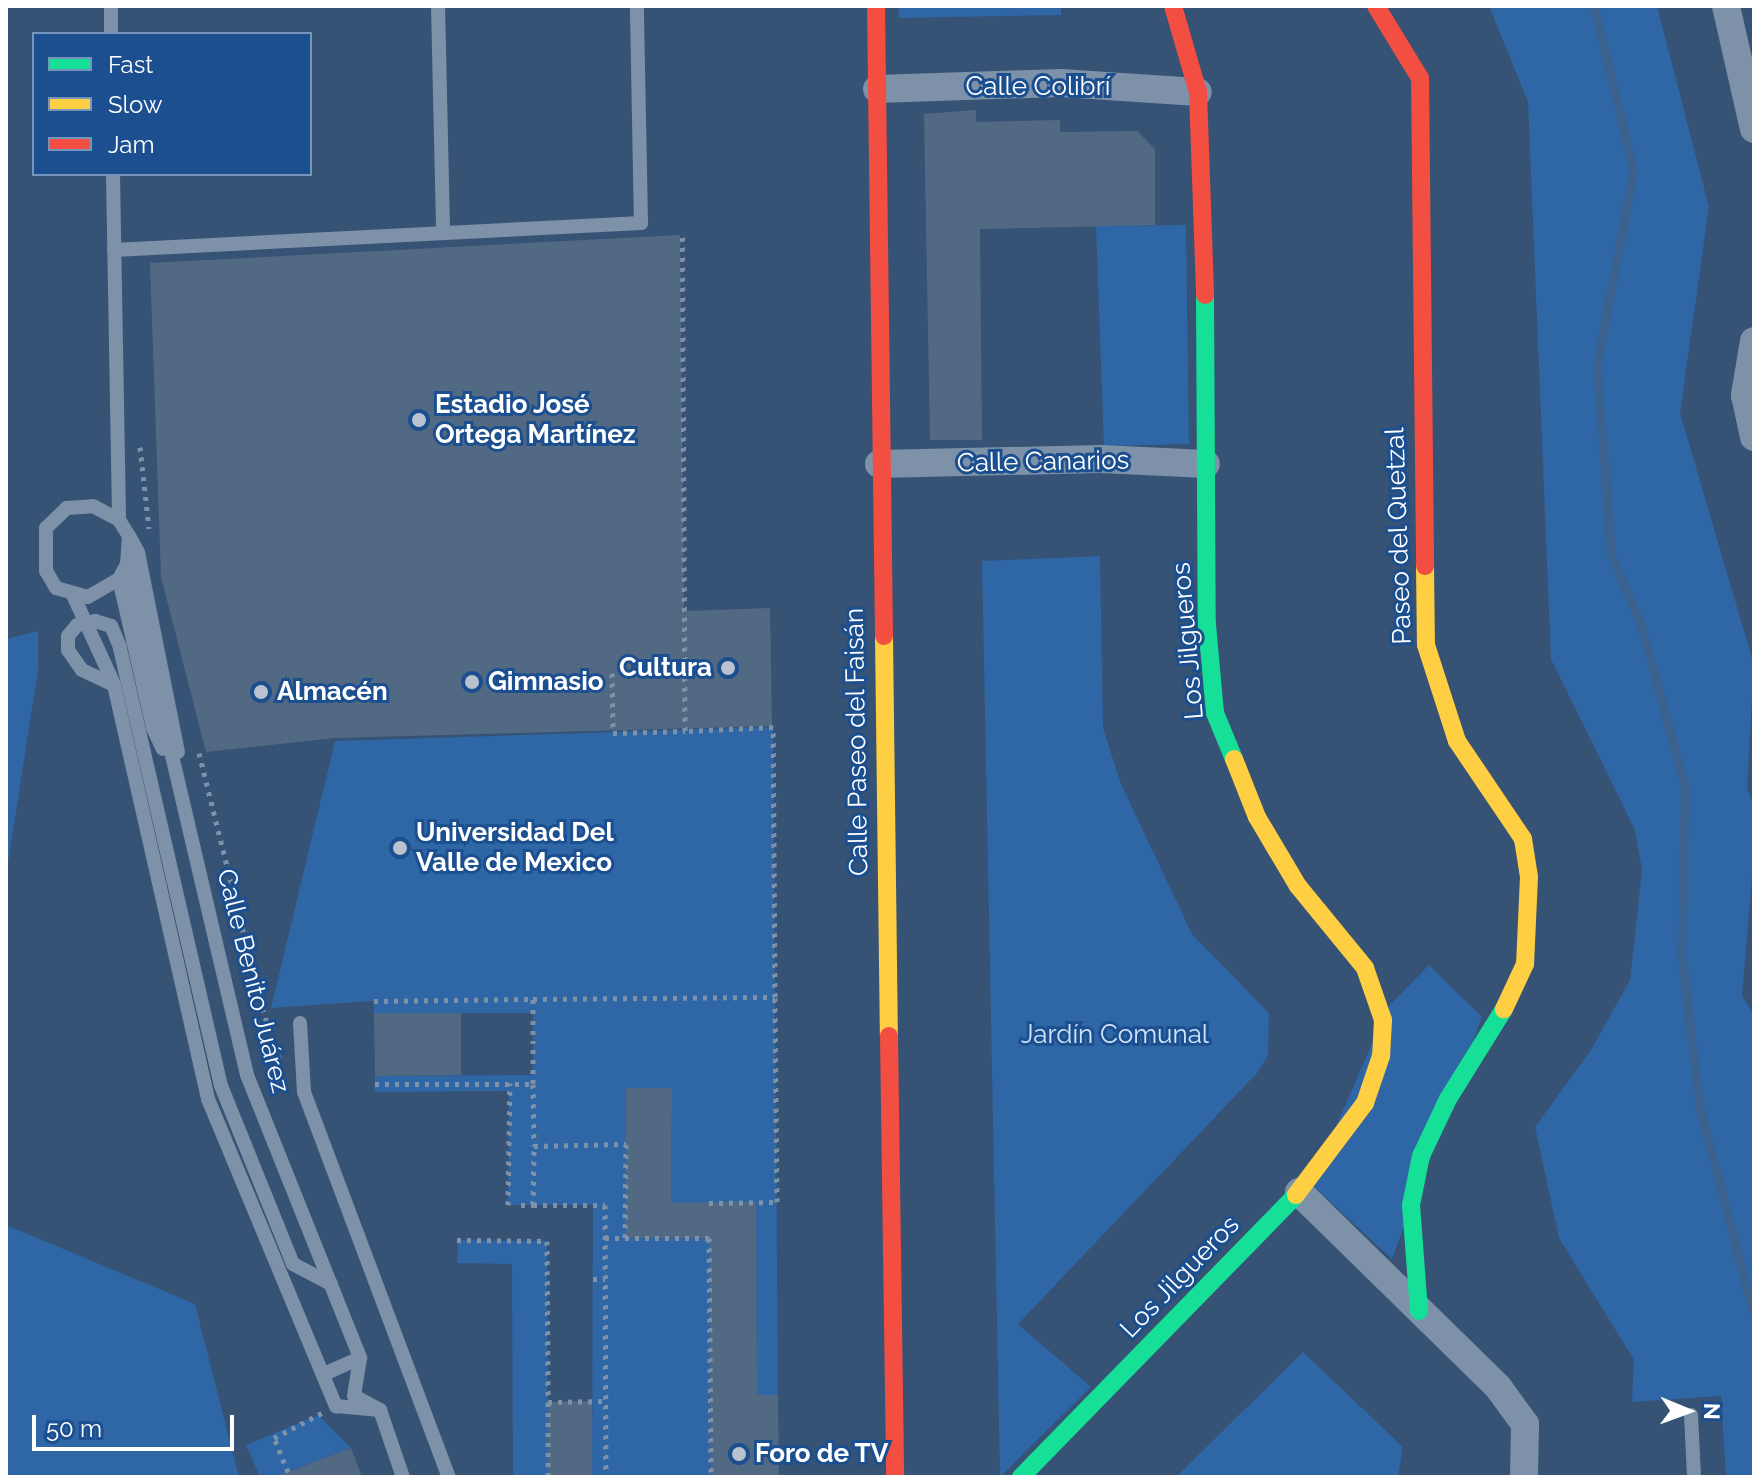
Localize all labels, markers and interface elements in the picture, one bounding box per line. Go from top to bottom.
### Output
legend [32,32,312,176]
text: Fast [108,50,153,79]
street label: Calle Colibrí [966,71,1110,103]
text: Slow [108,90,162,119]
text: Jam [108,130,154,159]
place label: Estadio José Ortega Martínez [435,389,635,450]
marker: Estadio José Ortega Martínez [410,411,428,429]
street label: Paseo del Quetzal [1380,426,1418,646]
street label: Calle Canarios [957,445,1129,479]
street label: Los Jilgueros [1166,561,1210,721]
street label: Calle Paseo del Faisán [839,607,875,877]
place label: Cultura [619,652,712,684]
marker: Cultura [719,659,737,677]
place label: Gimnasio [488,666,604,698]
marker: Gimnasio [463,673,481,691]
place label: Almacén [277,676,388,708]
marker: Almacén [252,683,270,701]
place label: Universidad Del Valle de Mexico [416,817,614,878]
marker: Universidad Del Valle de Mexico [391,839,409,857]
street label: Calle Benito Juárez [210,865,296,1097]
park label: Jardín Comunal [1021,1019,1209,1051]
street label: Los Jilgueros [1114,1209,1246,1345]
north arrow [1648,1371,1728,1451]
scale bar [36,1399,238,1449]
text: N [1699,1403,1725,1420]
text: 50 m [46,1414,102,1443]
place label: Foro de TV [755,1438,889,1470]
marker: Foro de TV [730,1445,748,1463]

